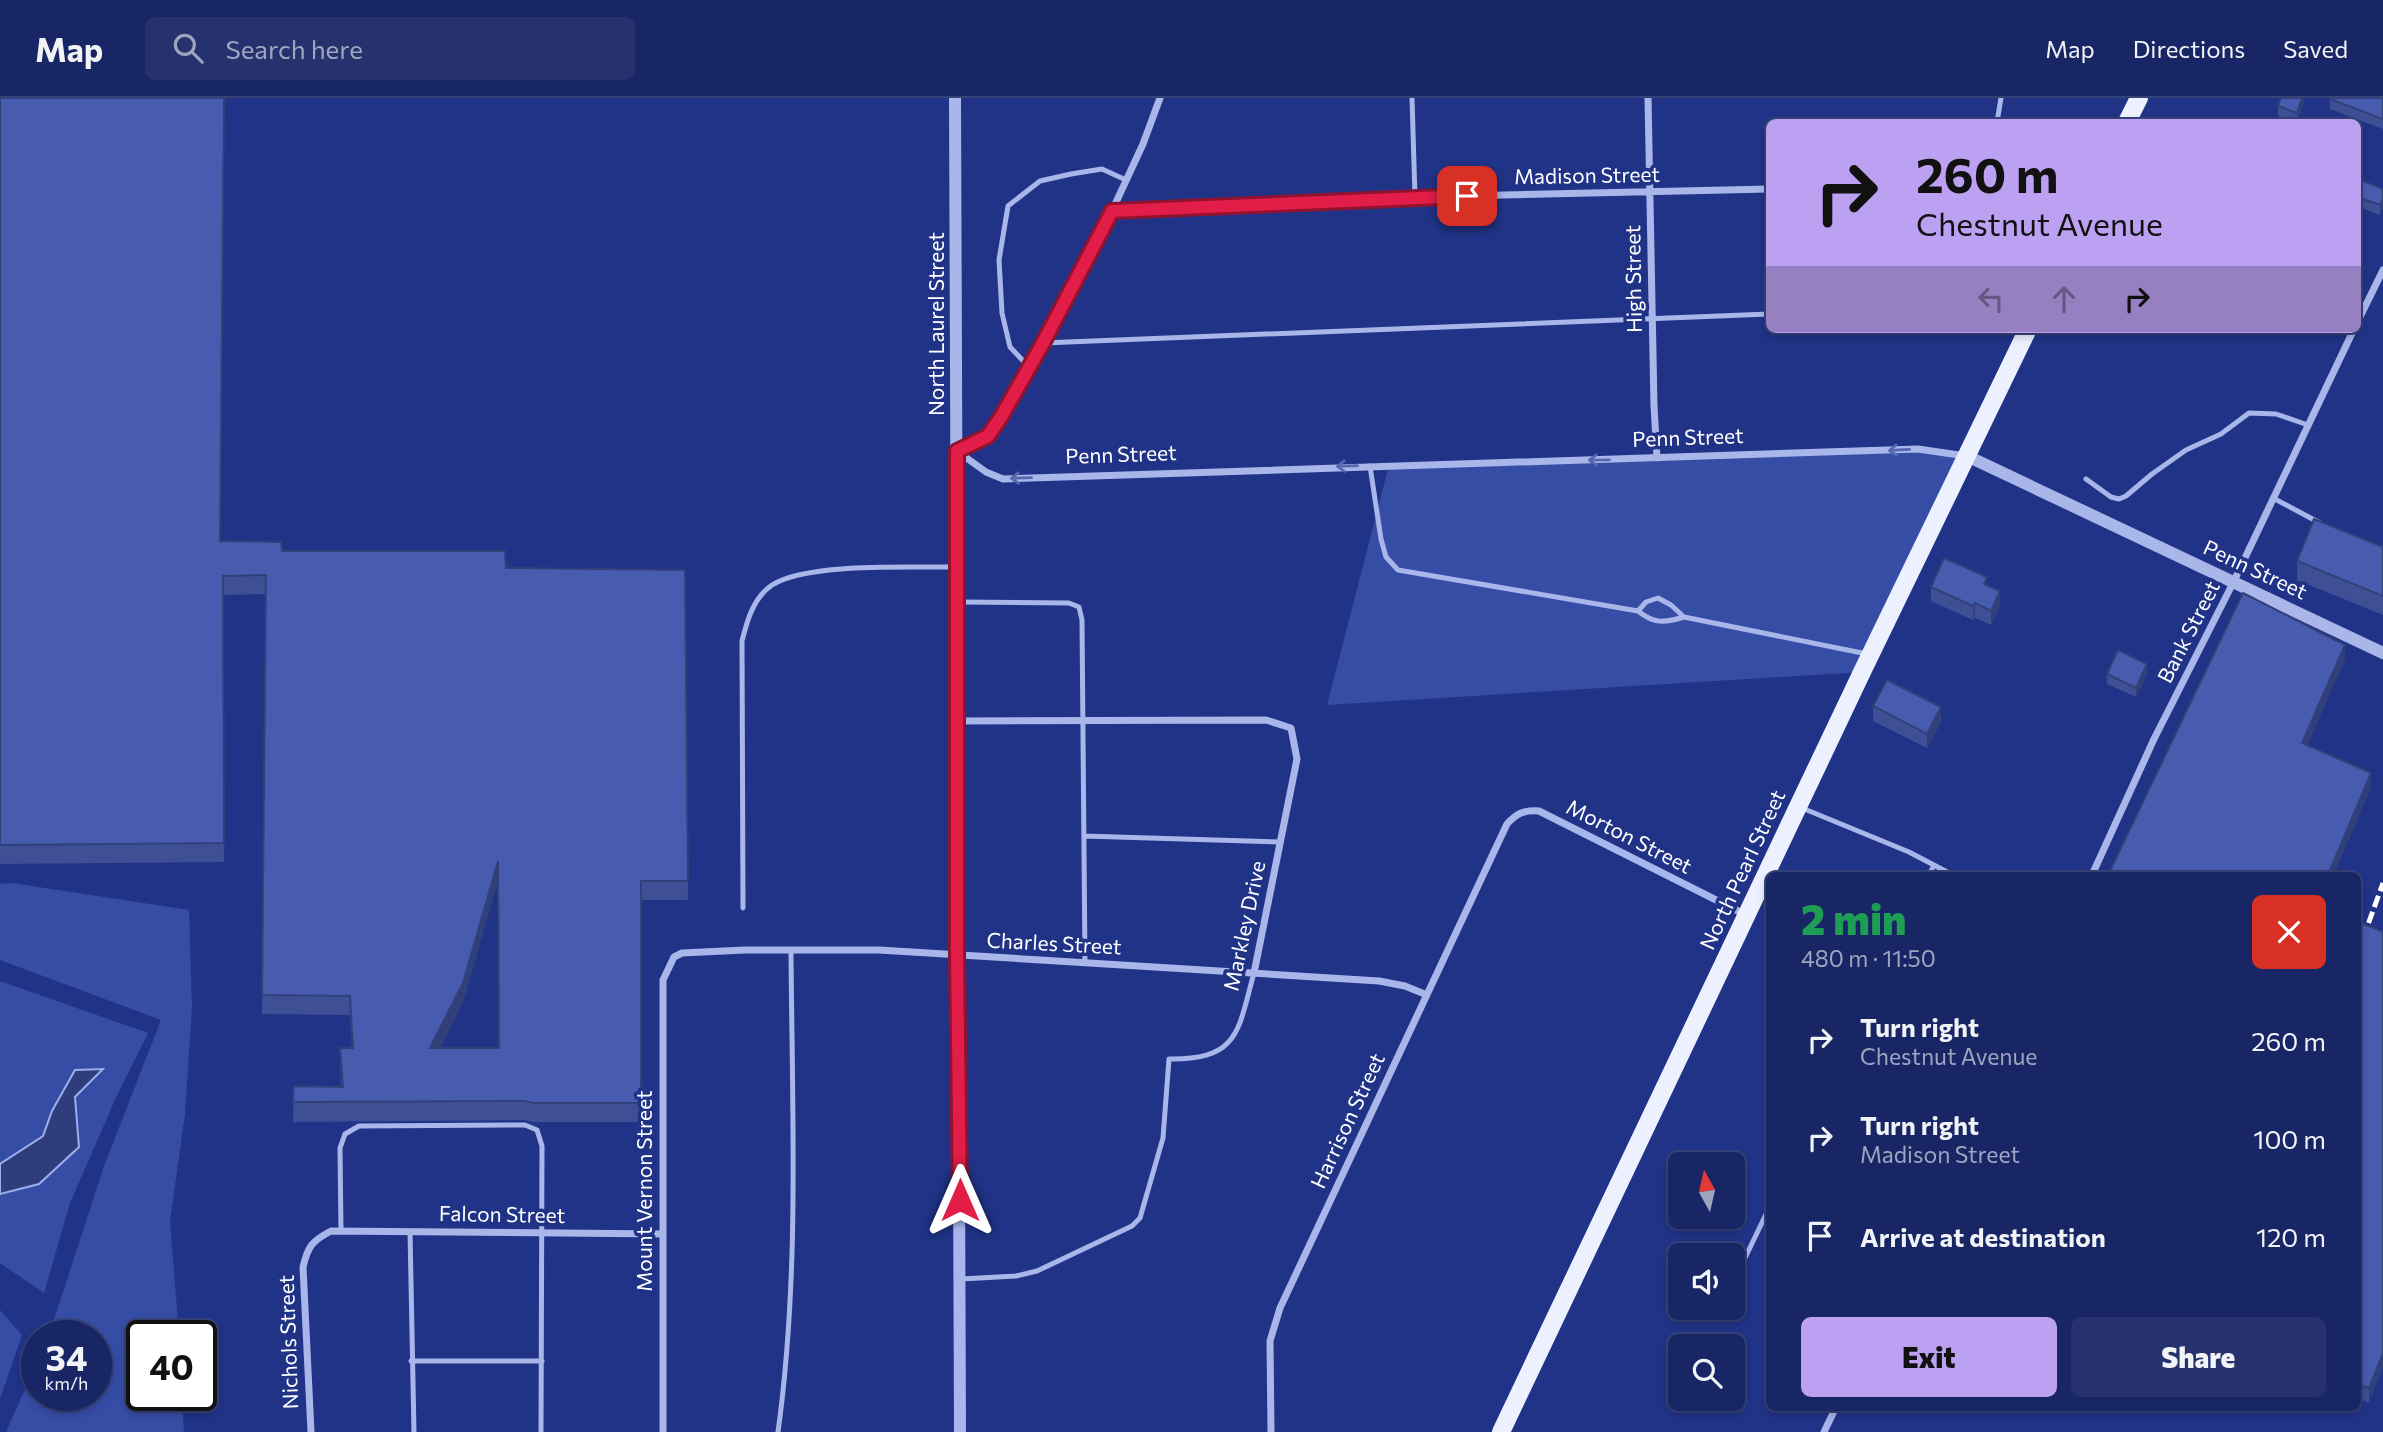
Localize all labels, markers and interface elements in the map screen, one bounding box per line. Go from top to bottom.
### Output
search box [145,17,635,80]
text: Map [35,28,103,69]
icon: search [169,29,207,67]
text: Search here [225,33,363,64]
text: Map [2045,34,2095,63]
text: Directions [2133,34,2245,63]
text: Saved [2283,34,2348,63]
text: 260 m [1916,143,2058,203]
icon: right [1801,147,1892,238]
street label: Madison Street [1514,161,1660,188]
pin [1437,166,1497,226]
icon: arrive [1448,177,1486,215]
text: Chestnut Avenue [1916,203,2163,243]
street label: High Street [1619,225,1646,333]
street label: North Laurel Street [923,232,948,416]
icon: left [1972,280,2010,318]
icon: ahead [2045,280,2083,318]
icon: right [2118,280,2156,318]
street label: Penn Street [1632,422,1744,451]
street label: Penn Street [1065,439,1177,468]
one-way arrow [1889,444,1911,457]
one-way arrow [1587,453,1610,467]
one-way arrow [1335,460,1358,473]
one-way arrow [1010,472,1033,485]
street label: Penn Street [2200,534,2311,603]
street label: Bank Street [2151,576,2224,687]
street label: North Pearl Street [1694,785,1790,953]
street label: Morton Street [1563,793,1697,878]
street label: Markley Drive [1218,858,1270,993]
text: 2 min [1801,892,1907,944]
button: close [2252,895,2326,969]
street label: Charles Street [986,926,1122,959]
text: 480 m · 11:50 [1801,944,1936,972]
text: Turn right [1860,1011,1979,1042]
icon: right [1801,1021,1839,1059]
text: 260 m [2251,1025,2326,1056]
text: Chestnut Avenue [1860,1042,2037,1070]
street label: Harrison Street [1304,1049,1389,1192]
street label: Mount Vernon Street [631,1090,656,1292]
text: Turn right [1860,1109,1979,1140]
icon: right [1801,1119,1839,1157]
text: 100 m [2253,1123,2326,1154]
text: Madison Street [1860,1140,2020,1168]
north arrow [1668,1152,1745,1228]
map controls [1668,1152,1745,1411]
position arrow [923,1163,997,1237]
street label: Falcon Street [439,1200,565,1227]
icon: arrive [1801,1217,1839,1255]
text: Arrive at destination [1860,1221,2106,1252]
text: 120 m [2256,1221,2326,1252]
button: sound [1668,1243,1745,1320]
street label: Nichols Street [273,1274,302,1410]
button: Exit [1801,1317,2057,1397]
button: Share [2071,1317,2326,1397]
speed limit sign: 40 [126,1320,217,1411]
button: search [1668,1334,1745,1411]
text: 34 [46,1335,87,1378]
text: km/h [45,1372,88,1394]

